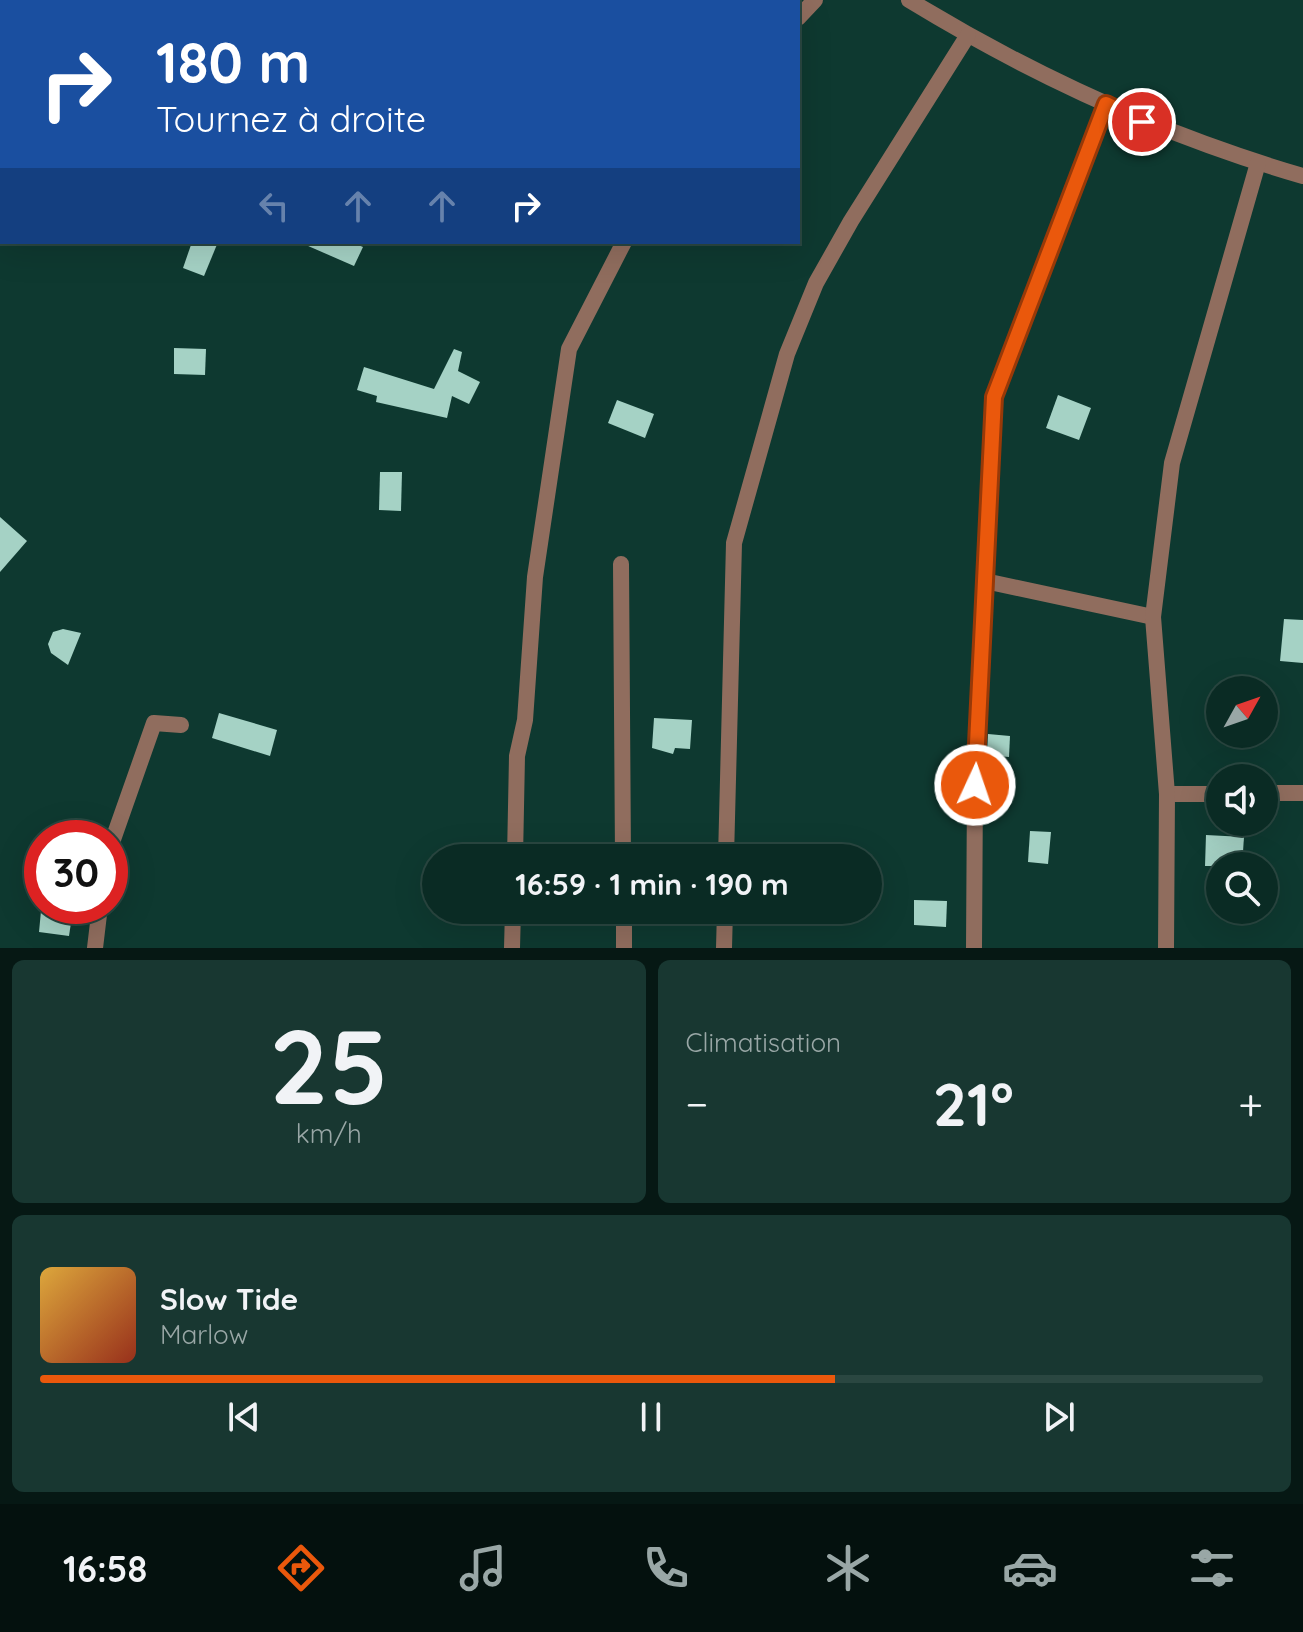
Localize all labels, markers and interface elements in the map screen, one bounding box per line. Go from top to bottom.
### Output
text: 180 m [156,27,310,97]
icon: right [24,32,128,136]
pin [1108,88,1176,156]
text: Tournez à droite [156,96,426,141]
icon: arrive [1120,100,1164,144]
icon: left [252,184,296,228]
icon: ahead [336,184,380,228]
icon: ahead [420,184,464,228]
icon: right [504,184,548,228]
north arrow [1206,676,1278,748]
map controls [1206,676,1278,924]
position arrow [933,743,1017,827]
button: sound [1206,764,1278,836]
speed limit sign: 30 [24,820,128,924]
button: search [1206,852,1278,924]
text: 16:59 · 1 min · 190 m [515,865,789,903]
text: 25 [269,1000,388,1130]
text: Climatisation [686,1026,841,1059]
text: 21° [933,1066,1014,1141]
text: − [686,1076,708,1131]
text: + [1238,1076,1263,1131]
text: km/h [296,1117,362,1150]
text: Slow Tide [160,1280,298,1318]
text: Marlow [160,1318,248,1351]
icon: previous [222,1395,266,1439]
icon: pause [629,1395,673,1439]
icon: next [1037,1395,1081,1439]
icon: directions [273,1540,329,1596]
icon: music [455,1540,511,1596]
icon: phone [638,1540,694,1596]
icon: climate [820,1540,876,1596]
icon: car [1002,1540,1058,1596]
icon: filters [1184,1540,1240,1596]
text: 16:58 [63,1546,147,1591]

